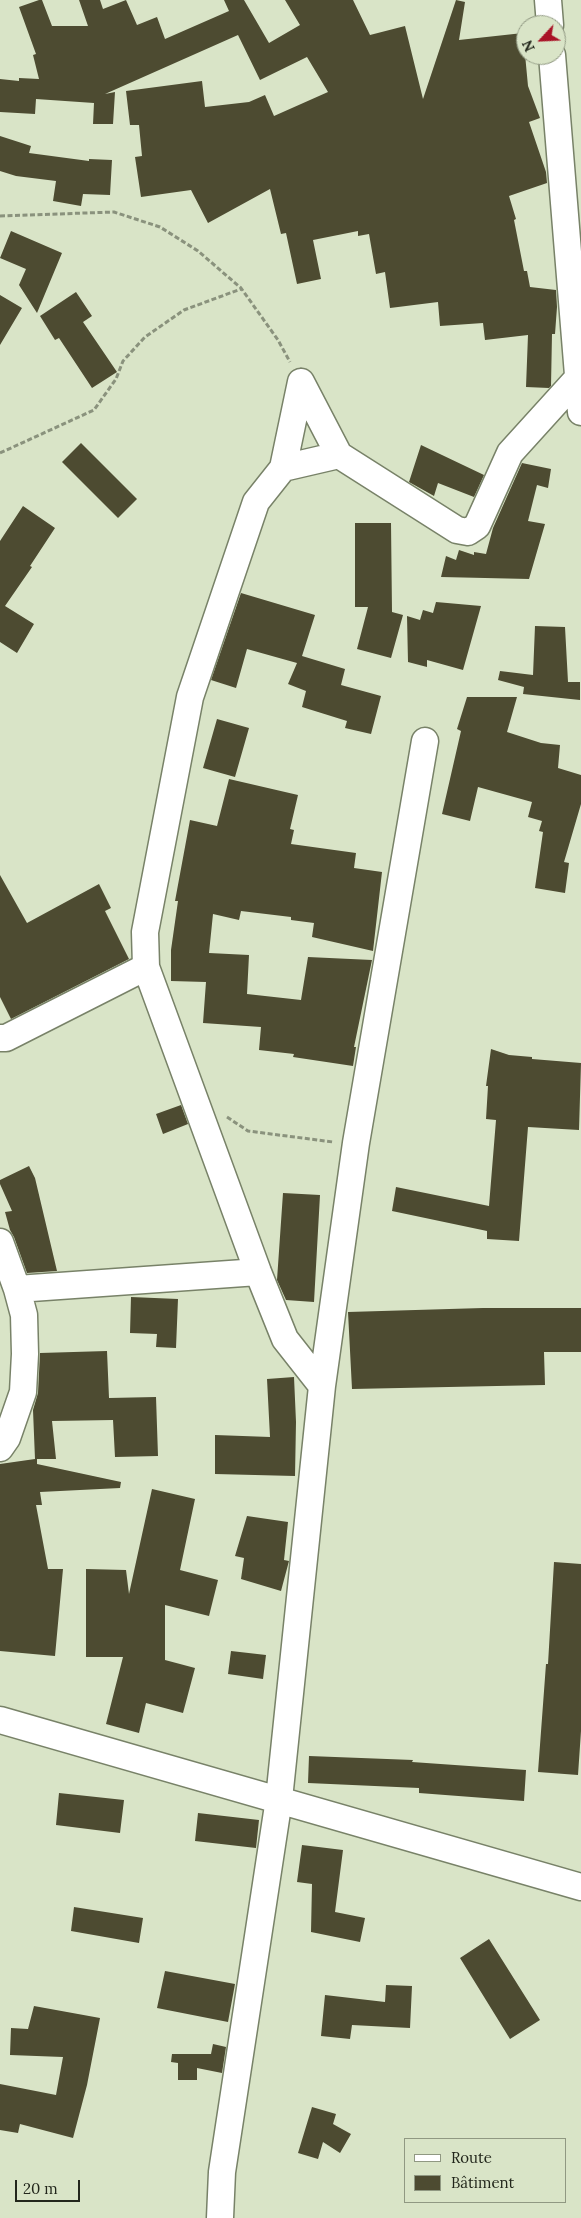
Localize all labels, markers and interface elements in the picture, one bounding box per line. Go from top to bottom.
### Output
north arrow [516,15,566,65]
text: N [518,37,539,55]
legend [404,2138,566,2203]
text: Route [451,2148,492,2167]
scale bar [18,2170,82,2202]
text: Bâtiment [451,2173,514,2192]
text: 20 m [23,2179,58,2198]

